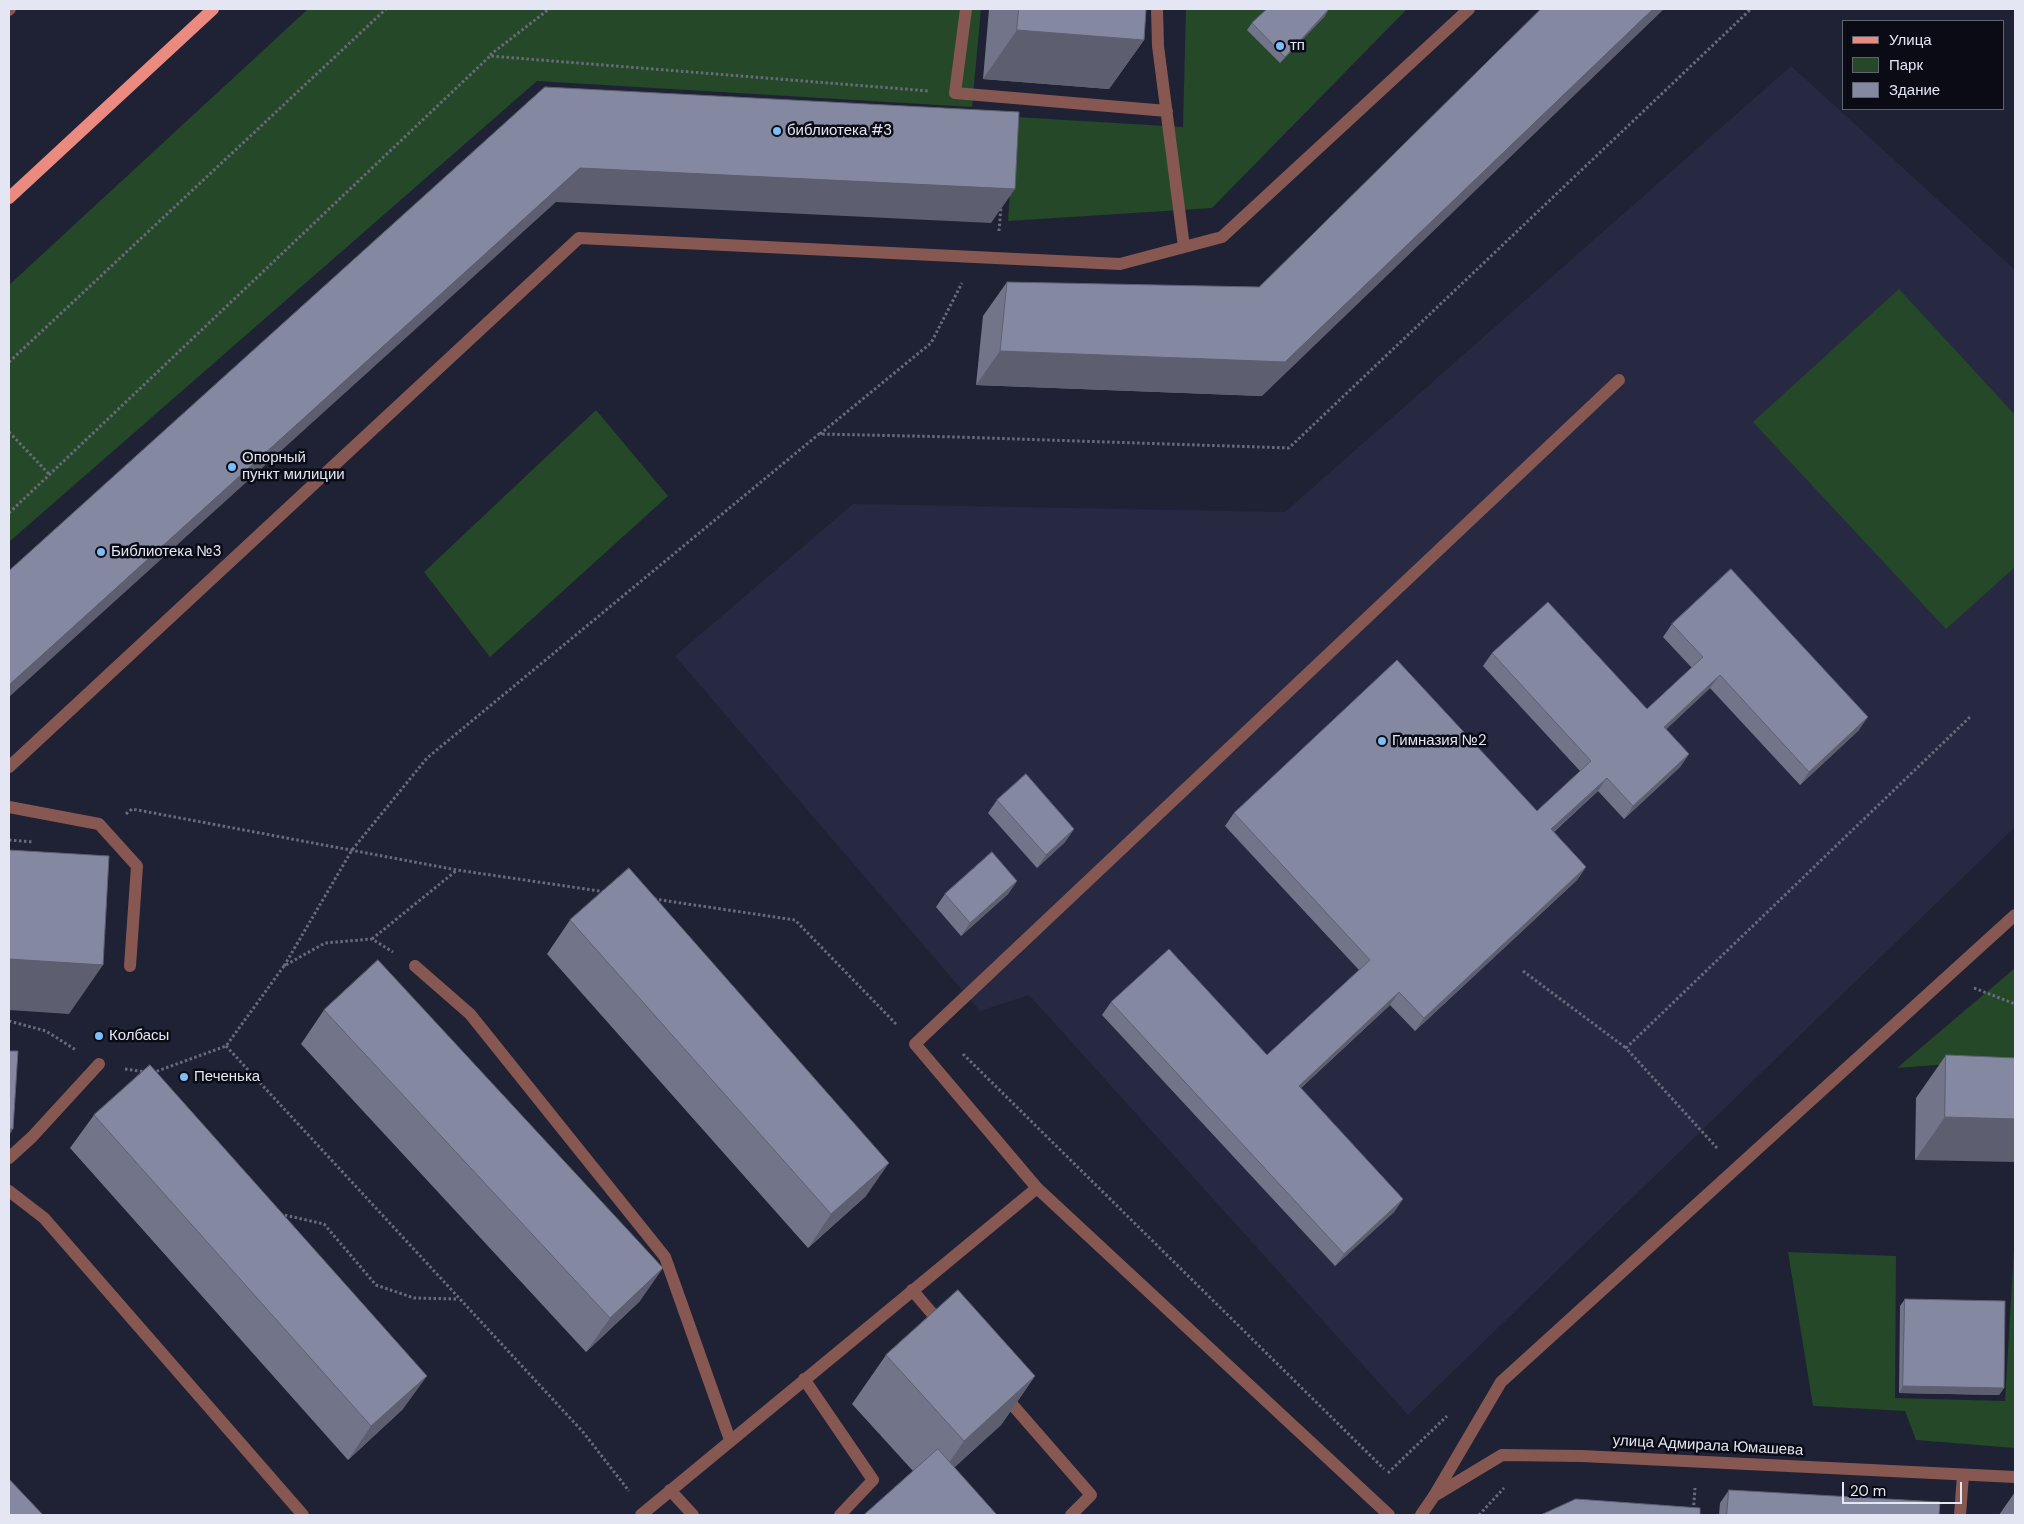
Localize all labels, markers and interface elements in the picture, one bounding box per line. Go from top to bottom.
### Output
legend [1842,20,2004,110]
text: Улица [1889,30,1932,50]
place label: тп [1290,37,1305,55]
marker: тп [1274,40,1286,52]
text: Парк [1889,55,1923,75]
text: Здание [1889,80,1940,100]
place label: библиотека #3 [787,122,892,140]
marker: библиотека #3 [771,125,783,137]
place label: Опорный пункт милиции [242,449,345,484]
marker: Опорный пункт милиции [226,461,238,473]
place label: Библиотека №3 [111,543,222,561]
marker: Библиотека №3 [95,546,107,558]
place label: Гимназия №2 [1392,732,1487,750]
marker: Гимназия №2 [1376,735,1388,747]
place label: Колбасы [109,1027,169,1045]
marker: Колбасы [93,1030,105,1042]
place label: Печенька [194,1068,260,1086]
marker: Печенька [178,1071,190,1083]
street label: улица Адмирала Юмашева [1612,1432,1804,1460]
scale bar [1844,1472,1964,1504]
text: 20 m [1850,1481,1886,1501]

